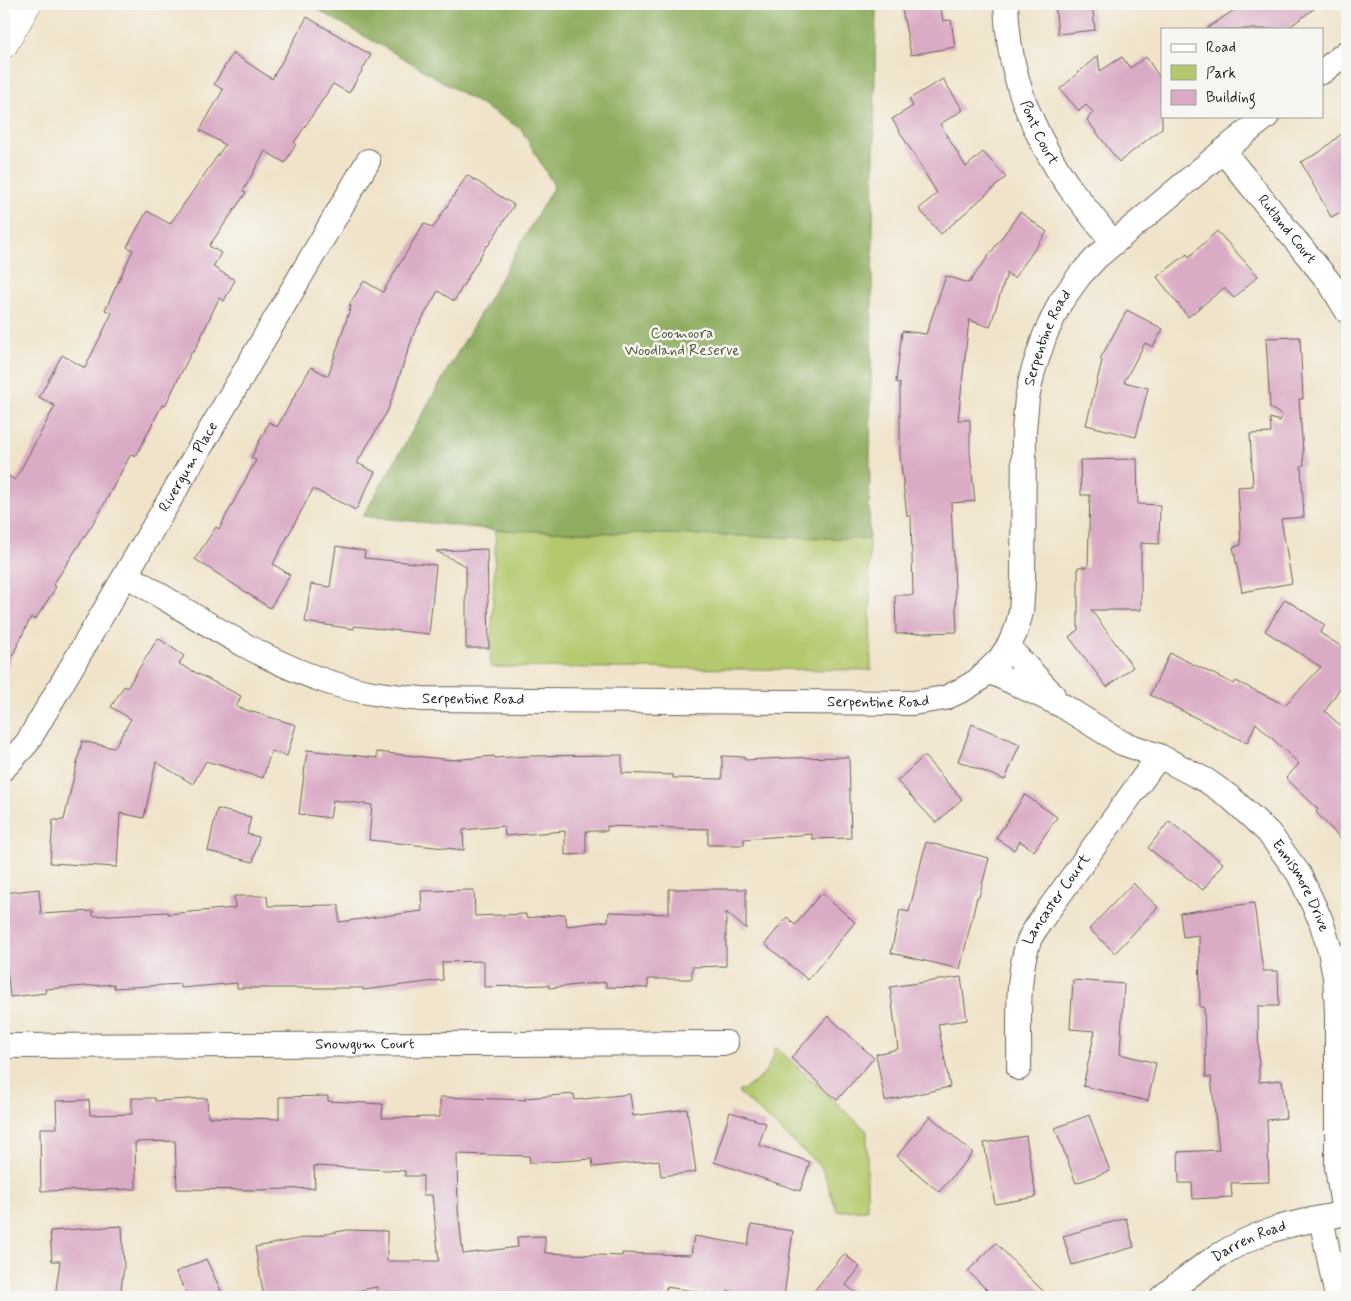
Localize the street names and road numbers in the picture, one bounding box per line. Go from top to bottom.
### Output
street label: Pont Court [1015,98,1063,169]
street label: Rutland Court [1253,191,1321,269]
street label: Serpentine Road [1020,286,1076,388]
street label: Rivergum Place [155,418,223,516]
street label: Serpentine Road [422,689,524,710]
street label: Serpentine Road [827,691,931,713]
street label: Ennismore Drive [1267,836,1334,934]
street label: Lancaster Court [1018,850,1095,948]
street label: Snowgum Court [315,1034,415,1055]
street label: Darren Road [1208,1216,1288,1267]

